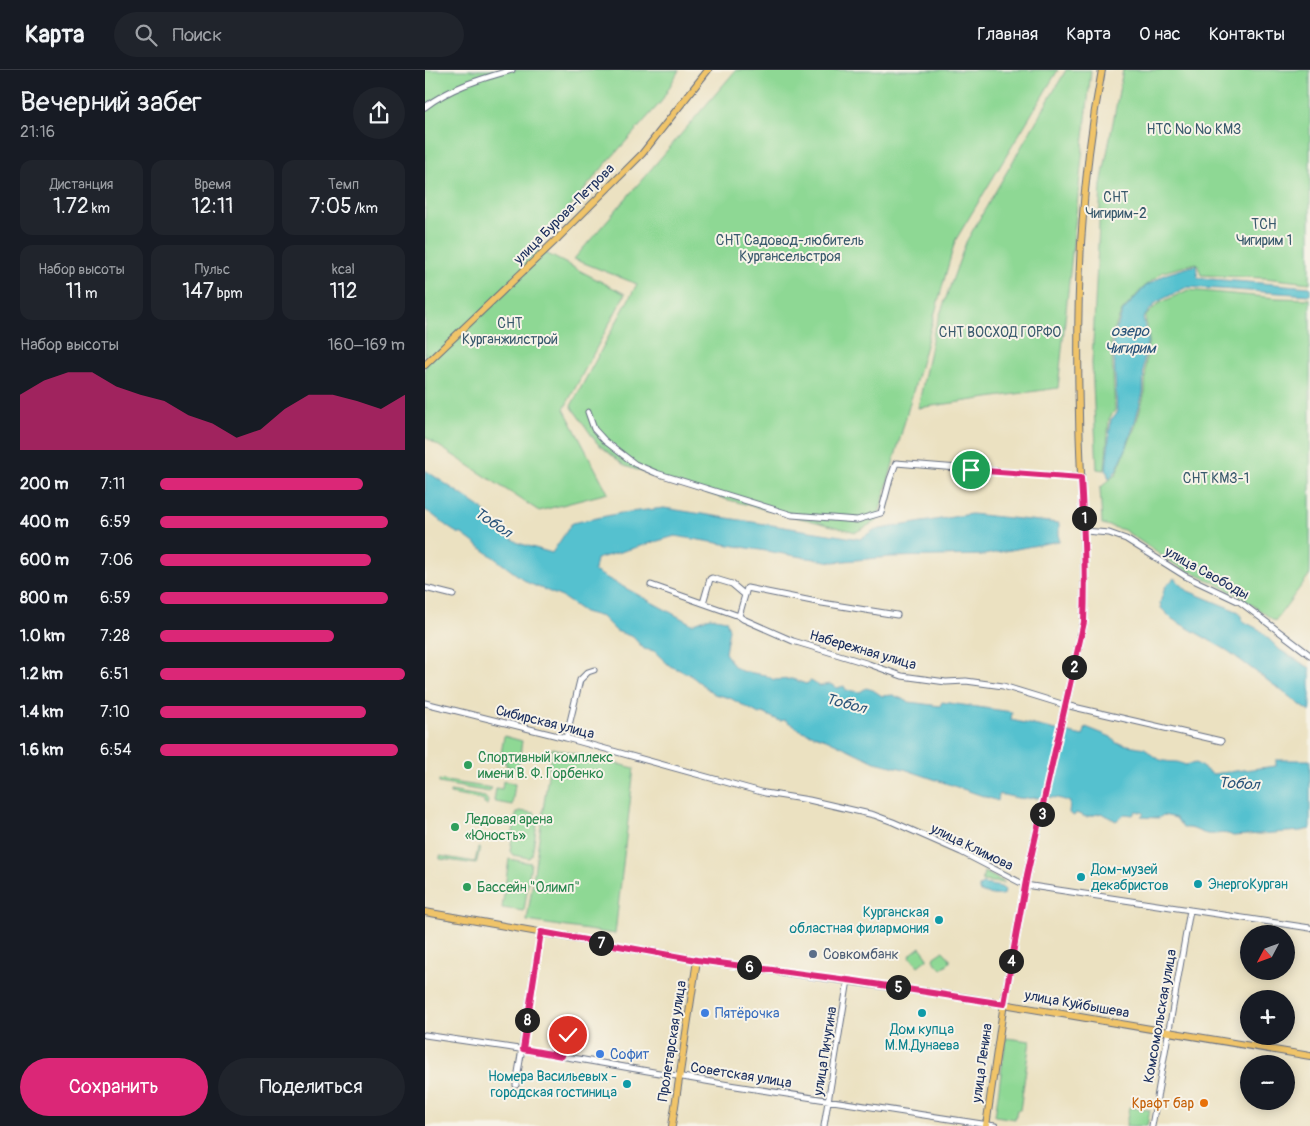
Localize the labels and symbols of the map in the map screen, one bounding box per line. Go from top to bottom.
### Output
park label: НТС № № КМЗ [1147,121,1241,138]
street label: улица Бурова-Петрова [509,160,618,269]
park label: СНТ Чигирим-2 [1085,189,1147,222]
park label: ТСН Чигирим 1 [1236,216,1292,249]
park label: СНТ Садовод-любитель Кургансельстроя [716,232,864,265]
park label: СНТ Курганжилстрой [462,315,558,348]
water label: озеро Чигирим [1104,322,1157,358]
park label: СНТ ВОСХОД ГОРФО [939,324,1061,341]
pin [950,449,992,491]
park label: СНТ КМЗ-1 [1183,470,1249,487]
water label: Тобол [471,504,516,543]
pin: 1 [1071,506,1097,530]
street label: улица Свободы [1161,542,1252,603]
street label: Набережная улица [808,627,918,673]
pin: 2 [1061,654,1087,680]
water label: Тобол [824,690,869,719]
street label: Сибирская улица [494,702,596,742]
place label: Спортивный комплекс имени В. Ф. Горбенко [478,749,613,782]
marker: Спортивный комплекс имени В. Ф. Горбенко [462,759,474,771]
water label: Тобол [1218,773,1261,795]
pin: 3 [1029,802,1055,826]
place label: Ледовая арена «Юность» [464,811,553,844]
street label: улица Климова [927,819,1016,874]
marker: Ледовая арена «Юность» [449,821,461,833]
place label: Дом-музей декабристов [1090,861,1169,894]
marker: Дом-музей декабристов [1075,871,1087,883]
place label: ЭнергоКурган [1208,876,1288,893]
marker: ЭнергоКурган [1192,878,1204,890]
place label: Бассейн "Олимп" [477,879,580,896]
marker: Бассейн "Олимп" [461,881,473,893]
place label: Курганская областная филармония [789,904,929,937]
marker: Курганская областная филармония [933,914,945,926]
north arrow [1240,925,1295,980]
pin: 7 [589,930,613,956]
place label: Совкомбанк [823,946,899,963]
marker: Совкомбанк [807,948,819,960]
pin: 4 [999,948,1023,974]
street label: Комсомольская улица [1140,948,1180,1084]
pin: 6 [737,954,761,980]
pin: 5 [885,974,911,1000]
street label: Пролетарская улица [654,979,690,1103]
street label: улица Куйбышева [1022,986,1131,1022]
place label: Пятёрочка [715,1005,779,1022]
street label: улица Пичугина [809,1005,840,1098]
marker: Пятёрочка [699,1007,711,1019]
marker: Дом купца М.М.Дунаева [916,1007,928,1019]
pin: 8 [515,1008,539,1032]
pin [547,1014,589,1056]
place label: Дом купца М.М.Дунаева [885,1021,959,1054]
street label: улица Ленина [968,1022,996,1105]
place label: Софит [610,1046,649,1063]
marker: Софит [594,1048,606,1060]
street label: Советская улица [689,1059,793,1091]
place label: Номера Васильевых - городская гостиница [488,1068,617,1101]
marker: Номера Васильевых - городская гостиница [621,1078,633,1090]
place label: Крафт бар [1132,1095,1194,1112]
marker: Крафт бар [1198,1097,1210,1109]

